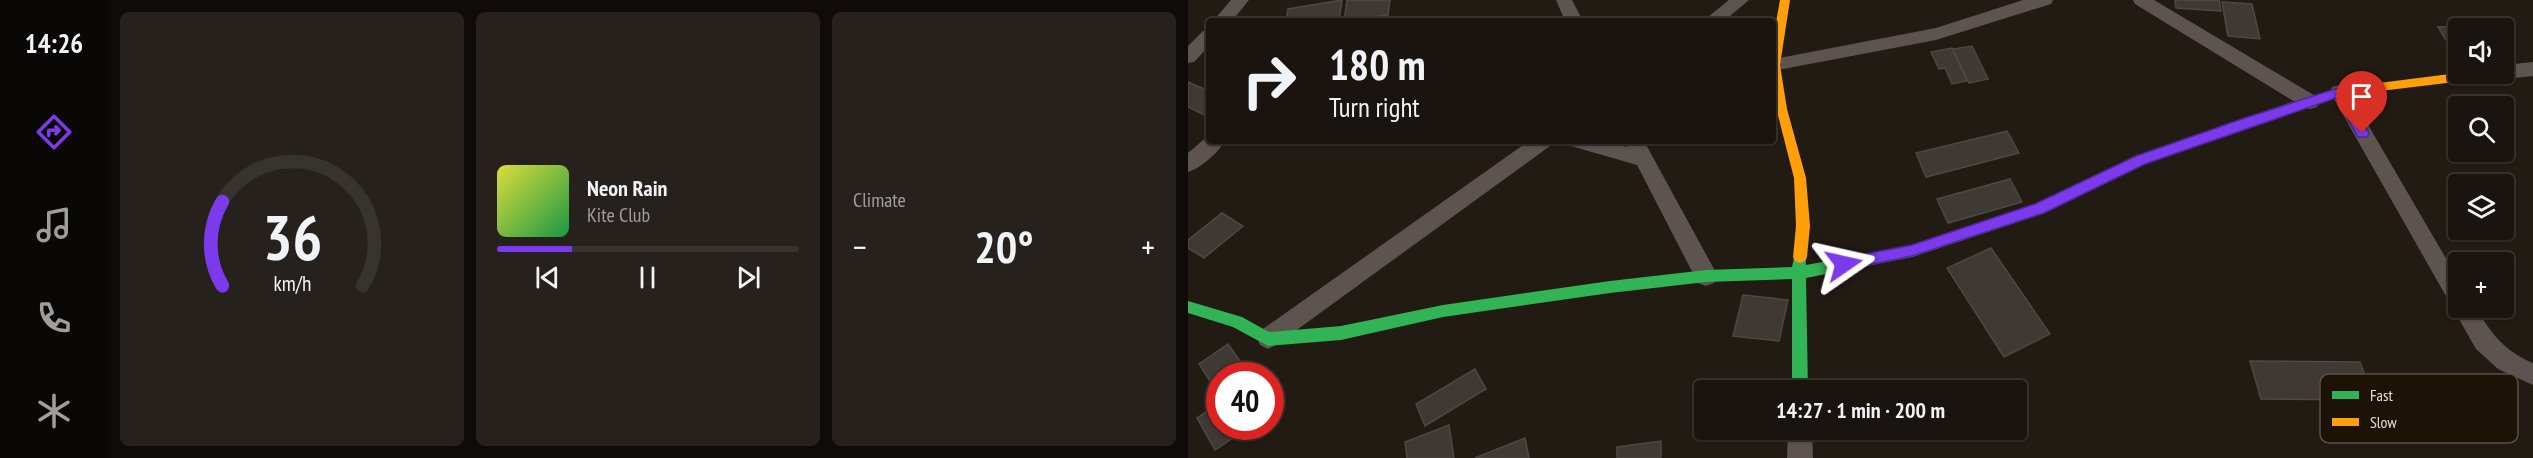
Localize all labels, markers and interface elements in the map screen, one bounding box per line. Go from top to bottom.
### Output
map controls [2448,18,2514,318]
button: sound [2448,18,2514,84]
text: 14:26 [25,26,83,60]
text: 180 m [1329,37,1426,92]
icon: right [1230,42,1308,120]
pin [2336,71,2387,133]
icon: arrive [2345,80,2378,113]
text: Turn right [1329,90,1420,124]
button: search [2448,96,2514,162]
icon: directions [33,111,75,153]
text: Neon Rain [587,174,667,202]
button: layers [2448,174,2514,240]
text: Climate [853,187,906,213]
text: 36 [262,196,322,277]
text: Kite Club [587,202,650,228]
icon: music [33,204,75,246]
text: 20° [974,217,1034,275]
text: − [853,225,867,268]
text: + [1141,225,1155,268]
position arrow [1812,232,1876,296]
button: + [2448,252,2514,318]
icon: previous [531,261,564,294]
icon: pause [631,261,664,294]
icon: next [732,261,765,294]
text: km/h [273,269,311,297]
icon: phone [33,297,75,339]
speed limit sign: 40 [1206,362,1284,440]
legend [2320,374,2518,443]
text: Fast [2370,385,2393,405]
icon: climate [33,390,75,432]
text: 14:27 · 1 min · 200 m [1776,396,1945,424]
text: Slow [2370,412,2397,432]

